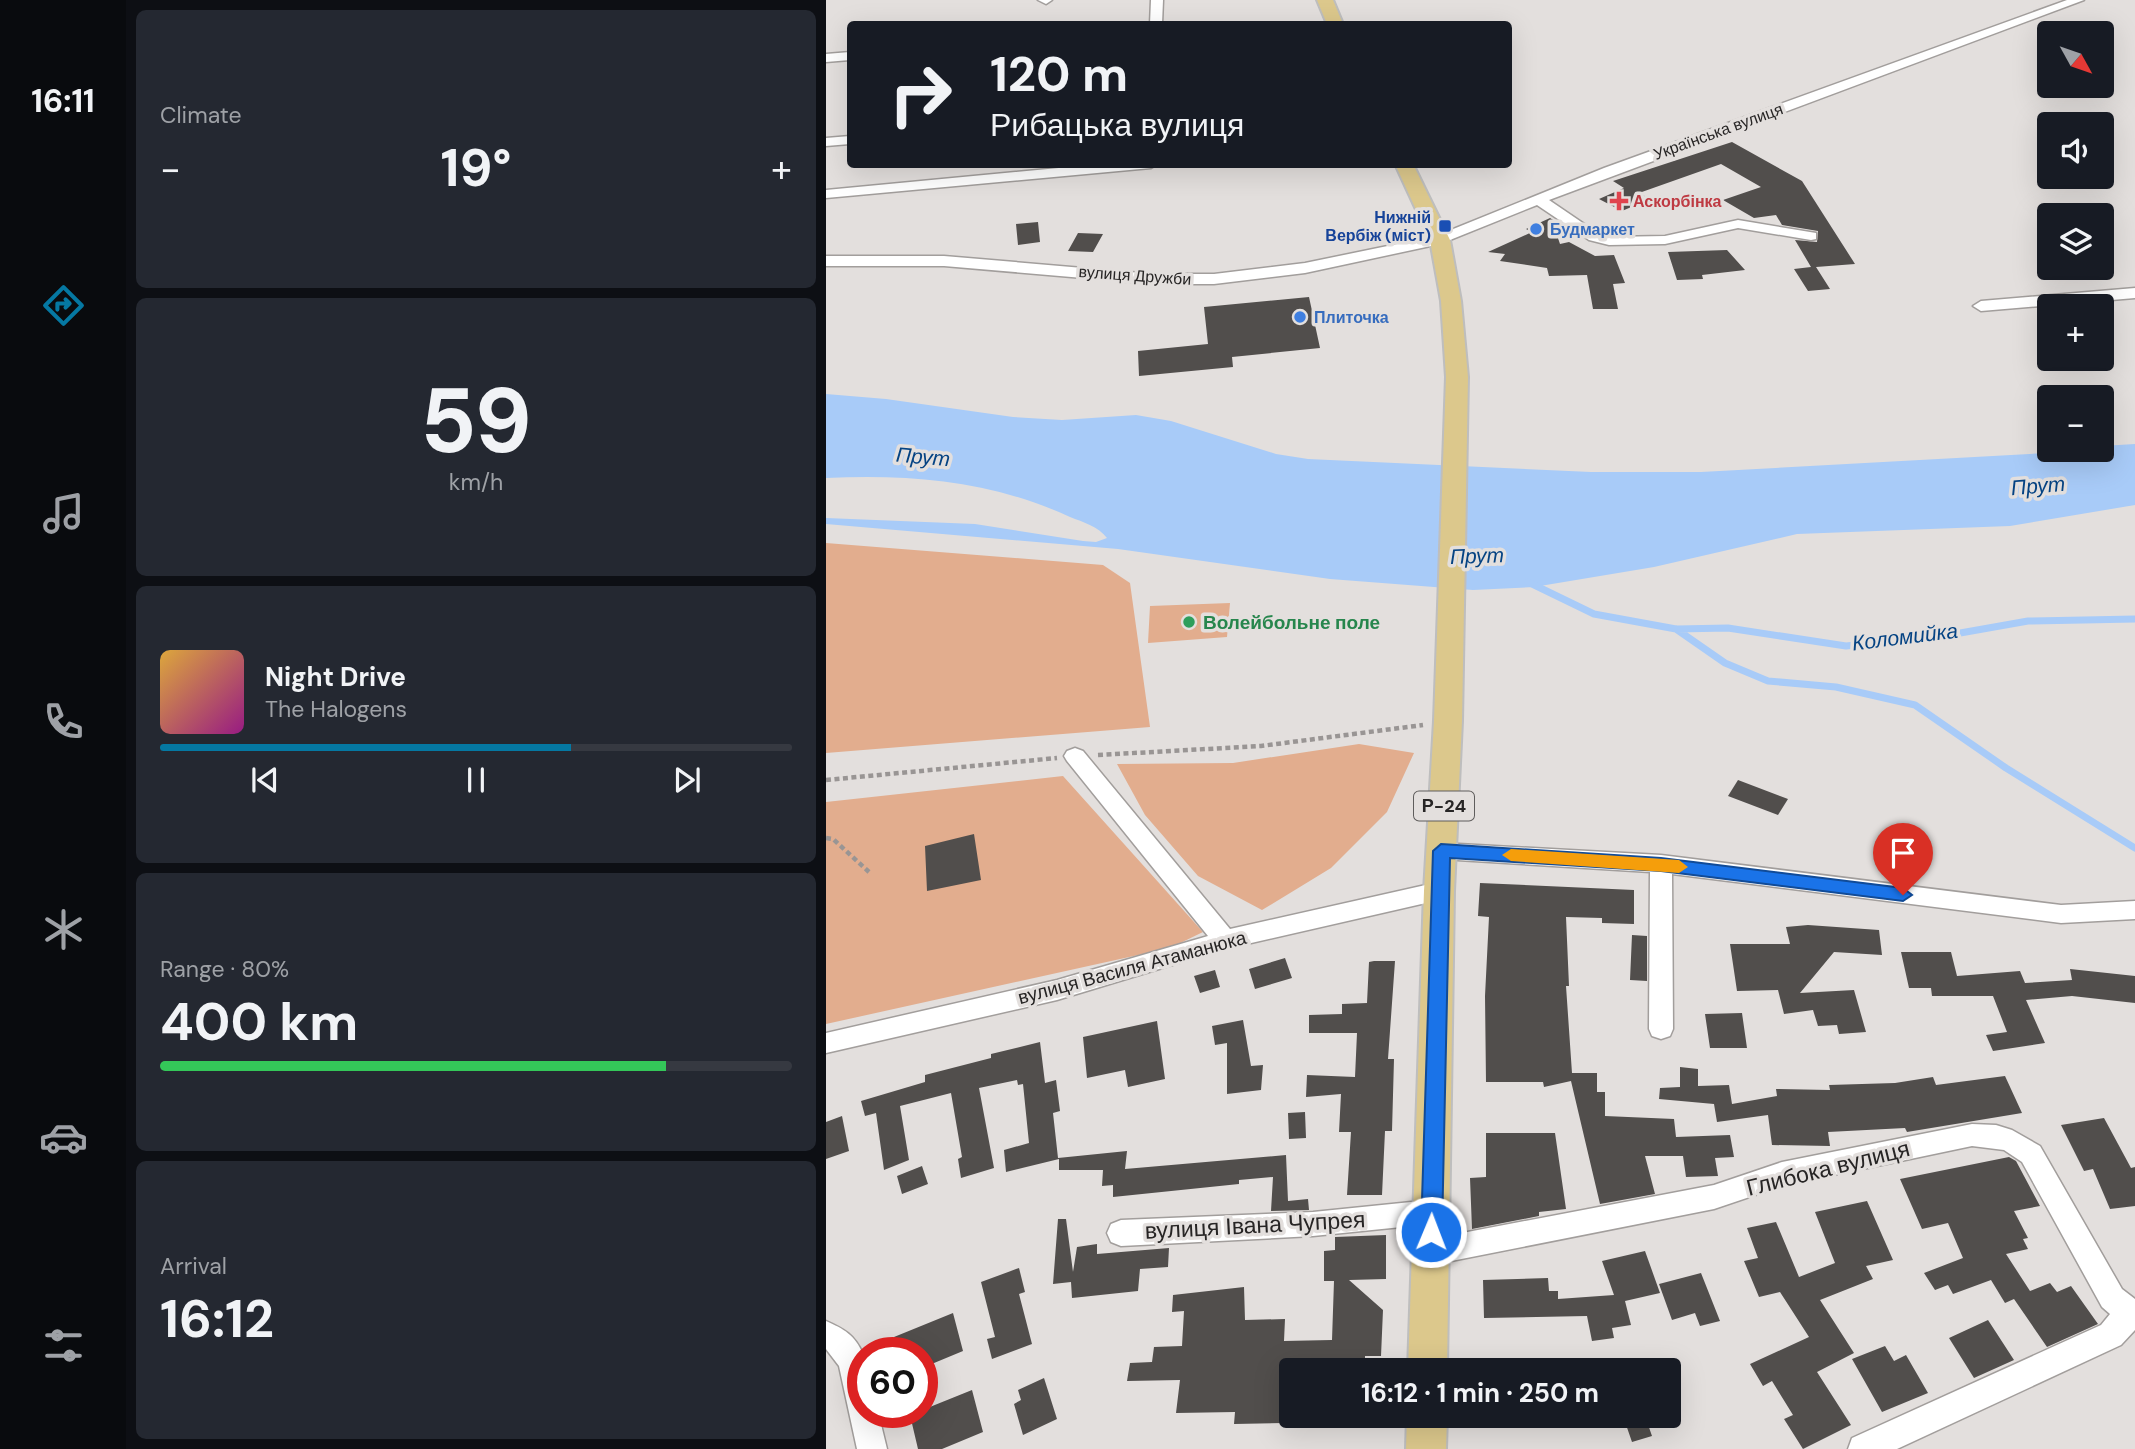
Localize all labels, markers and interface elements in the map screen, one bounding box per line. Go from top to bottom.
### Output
north arrow [2037,21,2114,98]
map controls [2037,21,2114,462]
text: 120 m [990,42,1128,106]
icon: right [875,49,966,140]
text: 16:11 [31,80,95,122]
street label: Українська вулиця [1651,98,1786,165]
text: Climate [160,100,242,130]
text: Рибацька вулиця [990,104,1244,146]
button: sound [2037,112,2114,189]
text: 19° [441,134,511,202]
text: − [160,144,181,194]
text: + [771,144,792,194]
place label: Аскорбінка [1633,191,1722,212]
marker: Аскорбінка [1611,193,1627,209]
button: layers [2037,203,2114,280]
place label: Нижній Вербіж (міст) [1325,207,1431,246]
marker: Нижній Вербіж (міст) [1437,218,1453,234]
place label: Будмаркет [1550,219,1635,240]
marker: Будмаркет [1528,221,1544,237]
street label: вулиця Дружби [1078,261,1192,290]
icon: directions [39,281,88,330]
button: + [2037,294,2114,371]
place label: Плиточка [1314,307,1389,328]
marker: Плиточка [1292,309,1308,325]
text: 59 [420,362,532,480]
button: − [2037,385,2114,462]
water label: Прут [895,441,951,473]
text: km/h [449,467,503,497]
water label: Прут [2010,470,2066,502]
icon: music [39,489,88,538]
water label: Прут [1449,541,1505,571]
place label: Волейбольне поле [1203,610,1380,635]
marker: Волейбольне поле [1181,614,1197,630]
water label: Коломийка [1850,617,1960,657]
text: Night Drive [265,660,406,694]
text: The Halogens [265,694,407,724]
icon: phone [39,697,88,746]
icon: previous [246,761,284,799]
icon: pause [457,761,495,799]
icon: next [668,761,706,799]
road number: Р-24 [1414,792,1474,820]
pin [1873,823,1933,895]
icon: arrive [1884,834,1922,872]
icon: climate [39,905,88,954]
street label: вулиця Василя Атаманюка [1015,925,1249,1010]
text: Range · 80% [160,954,289,984]
text: 400 km [160,988,358,1056]
icon: car [39,1113,88,1162]
street label: Глибока вулиця [1743,1133,1913,1203]
position arrow [1394,1195,1468,1269]
street label: вулиця Івана Чупрея [1144,1204,1366,1246]
text: Arrival [160,1251,227,1281]
text: 16:12 [160,1285,274,1353]
icon: filters [39,1321,88,1370]
speed limit sign: 60 [847,1337,938,1428]
text: 16:12 · 1 min · 250 m [1361,1376,1599,1410]

